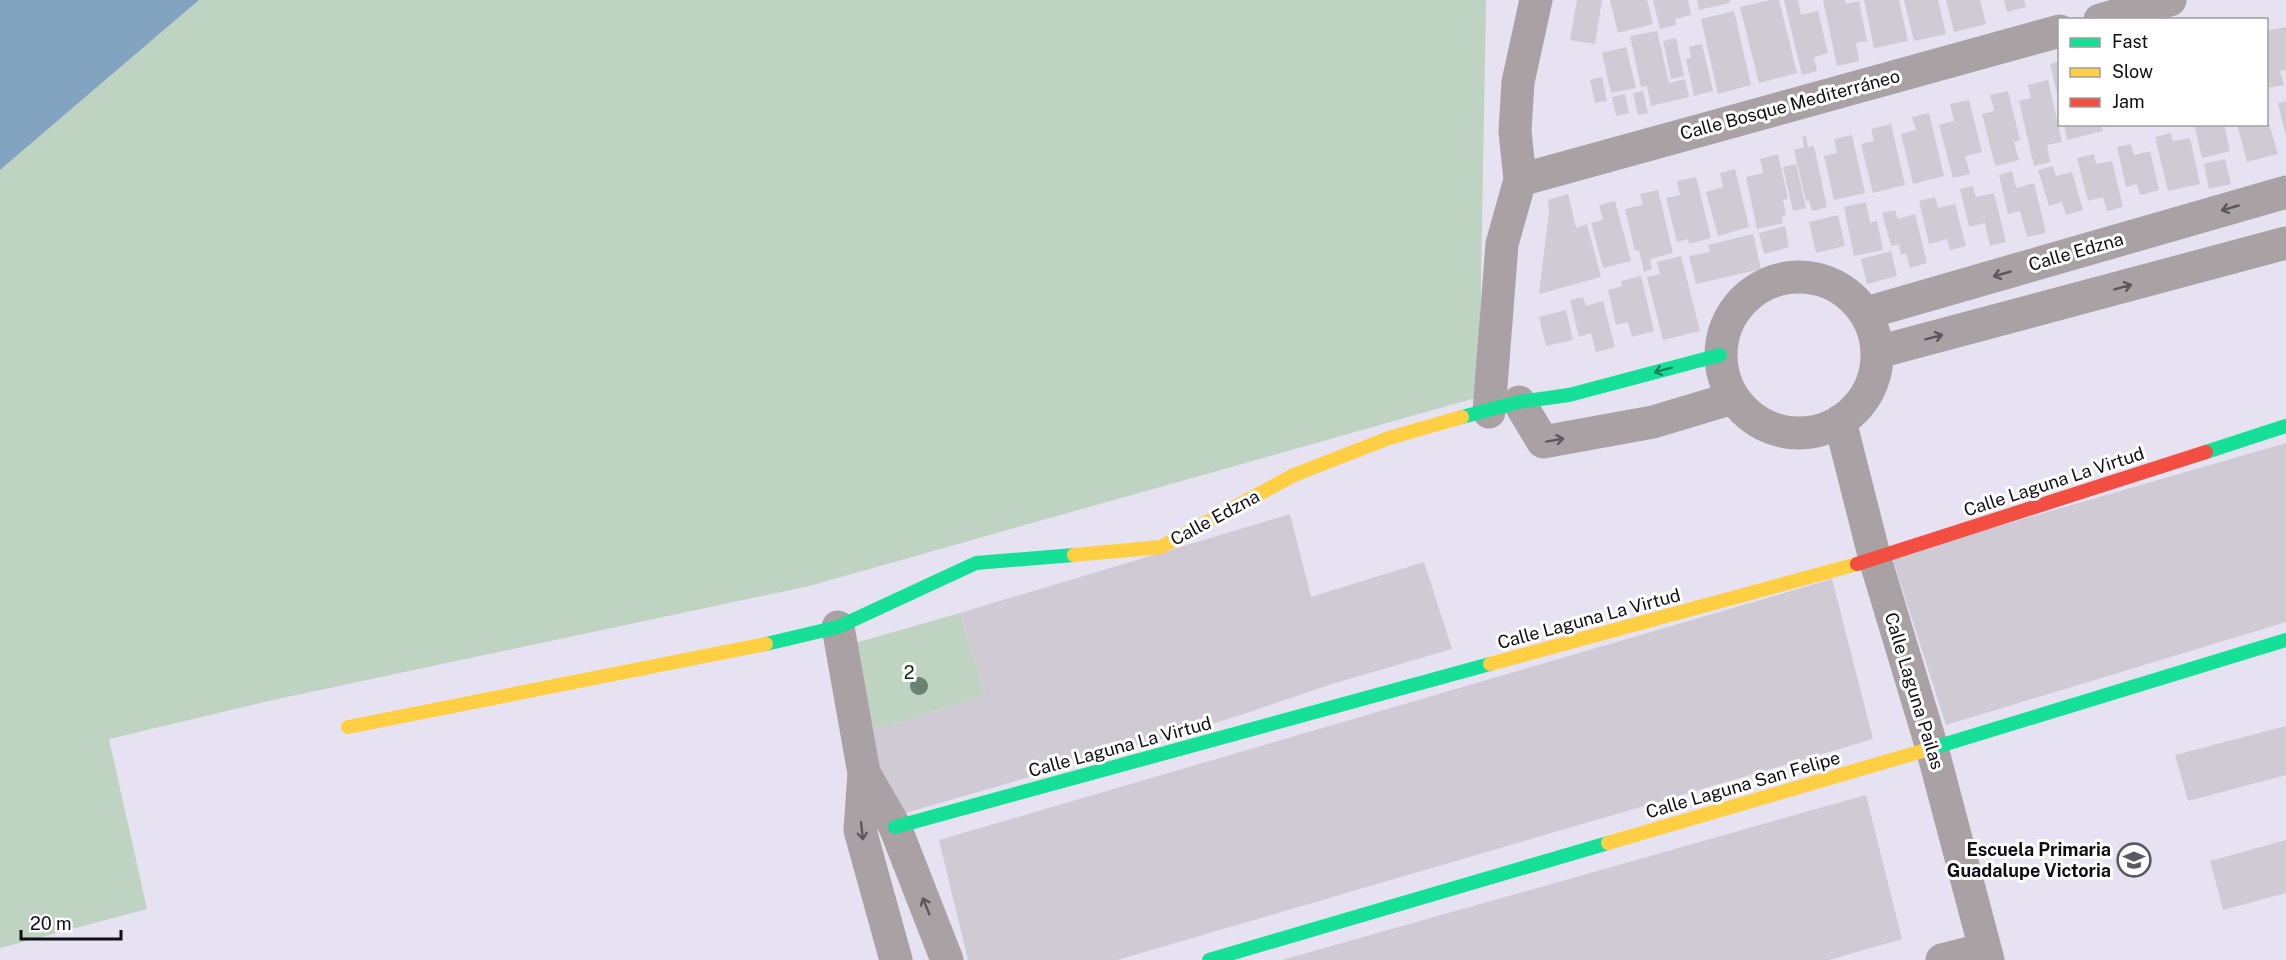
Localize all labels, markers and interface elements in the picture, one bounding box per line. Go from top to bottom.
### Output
legend [2058,18,2268,126]
text: Fast [2112,31,2148,52]
text: Slow [2112,61,2153,82]
street label: Calle Bosque Mediterráneo [1678,65,1902,144]
text: Jam [2112,91,2145,112]
one-way arrow [2221,203,2240,214]
street label: Calle Edzna [2026,228,2126,275]
one-way arrow [1993,269,2012,280]
one-way arrow [2113,281,2132,292]
one-way arrow [1924,331,1943,342]
one-way arrow [1654,365,1673,376]
one-way arrow [1544,434,1564,445]
street label: Calle Laguna La Virtud [1961,442,2147,521]
street label: Calle Edzna [1167,485,1263,550]
street label: Calle Laguna La Virtud [1495,584,1683,653]
street label: Calle Laguna Pailas [1881,610,1948,772]
park label: 2 [904,662,914,683]
street label: Calle Laguna La Virtud [1026,712,1214,781]
street label: Calle Laguna San Felipe [1643,747,1843,822]
one-way arrow [857,821,868,840]
place label: Escuela Primaria Guadalupe Victoria [1947,839,2111,881]
school or university icon: Escuela Primaria Guadalupe Victoria [2116,842,2152,878]
one-way arrow [920,897,931,915]
scale bar [21,903,122,941]
text: 20 m [30,913,72,934]

